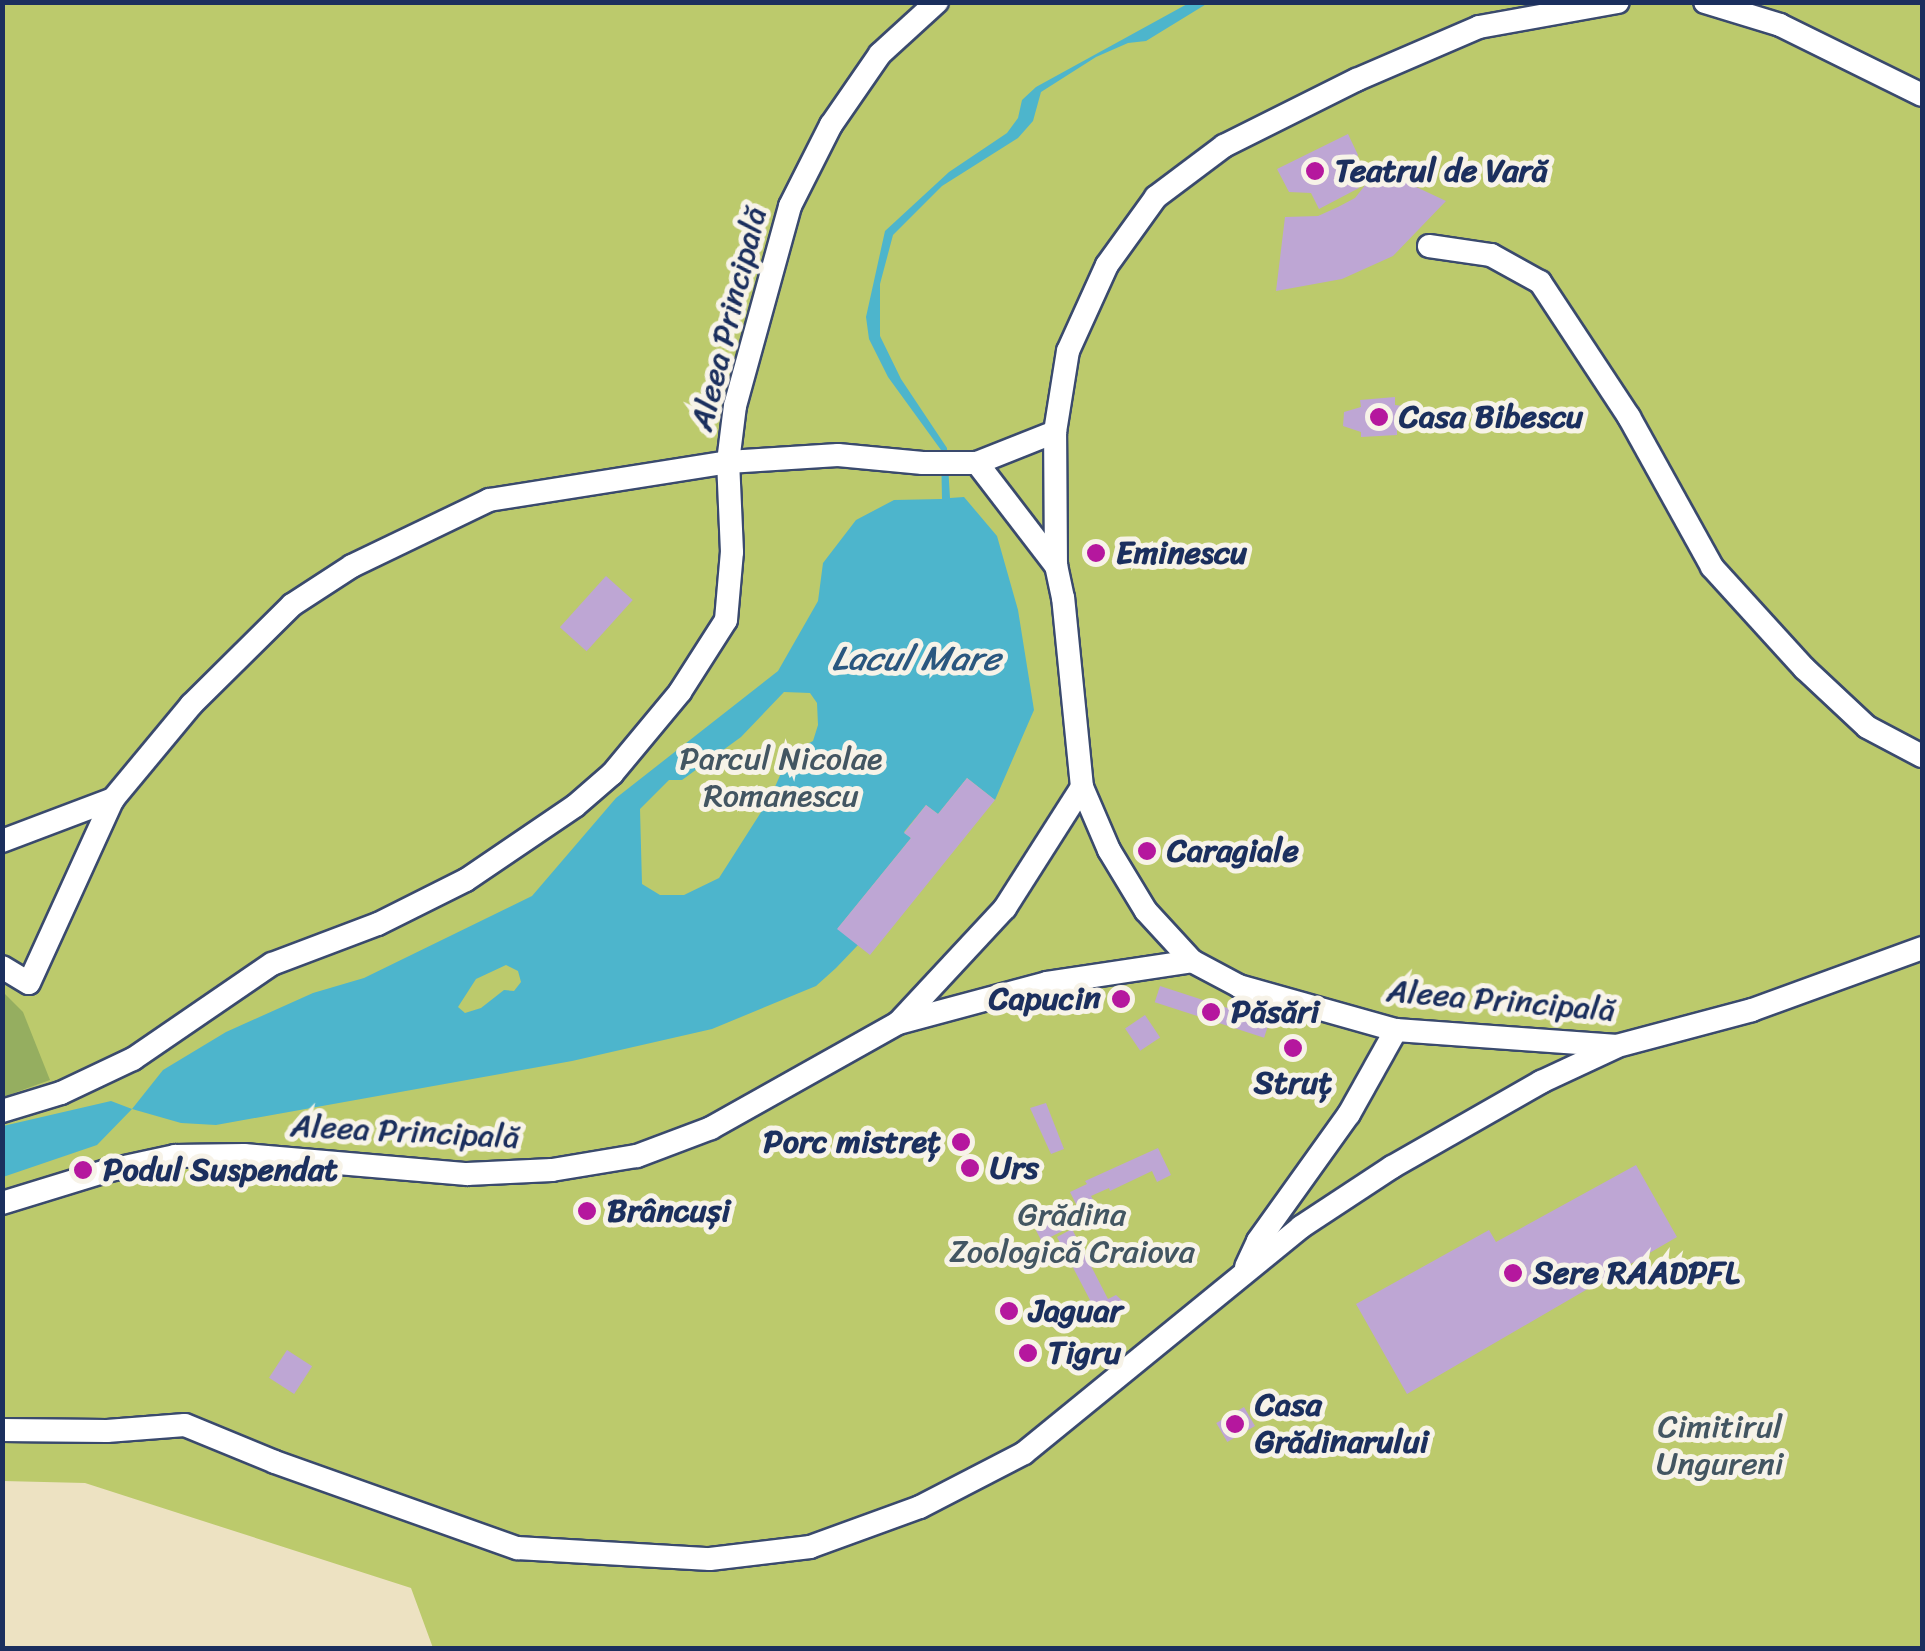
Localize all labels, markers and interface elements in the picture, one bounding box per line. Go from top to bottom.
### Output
place label: Teatrul de Vară [1335,152,1548,190]
marker: Teatrul de Vară [1304,160,1326,182]
street label: Aleea Principală [683,203,775,435]
place label: Casa Bibescu [1399,398,1585,436]
marker: Casa Bibescu [1368,406,1390,428]
place label: Eminescu [1116,534,1247,572]
marker: Eminescu [1085,542,1107,564]
water label: Lacul Mare [832,637,1000,679]
park label: Parcul Nicolae Romanescu [679,741,883,816]
place label: Caragiale [1167,832,1299,870]
marker: Caragiale [1136,840,1158,862]
street label: Aleea Principală [1385,972,1617,1030]
place label: Capucin [989,980,1101,1018]
marker: Capucin [1110,988,1132,1010]
place label: Păsări [1231,993,1319,1031]
marker: Păsări [1200,1001,1222,1023]
marker: Struț [1282,1037,1304,1059]
place label: Struț [1254,1064,1332,1102]
street label: Aleea Principală [290,1107,520,1157]
place label: Porc mistreț [763,1123,941,1161]
marker: Porc mistreț [950,1131,972,1153]
place label: Urs [990,1149,1039,1187]
place label: Podul Suspendat [103,1151,340,1189]
marker: Urs [959,1157,981,1179]
marker: Podul Suspendat [72,1159,94,1181]
place label: Brâncuși [607,1192,730,1230]
park label: Grădina Zoologică Craiova [950,1197,1194,1272]
marker: Brâncuși [576,1200,598,1222]
place label: Sere RAADPFL [1533,1254,1738,1292]
marker: Sere RAADPFL [1502,1262,1524,1284]
place label: Jaguar [1029,1292,1123,1330]
marker: Jaguar [998,1300,1020,1322]
place label: Tigru [1048,1334,1121,1372]
marker: Tigru [1017,1342,1039,1364]
place label: Casa Grădinarului [1255,1387,1429,1462]
park label: Cimitirul Ungureni [1656,1409,1784,1484]
marker: Casa Grădinarului [1224,1413,1246,1435]

